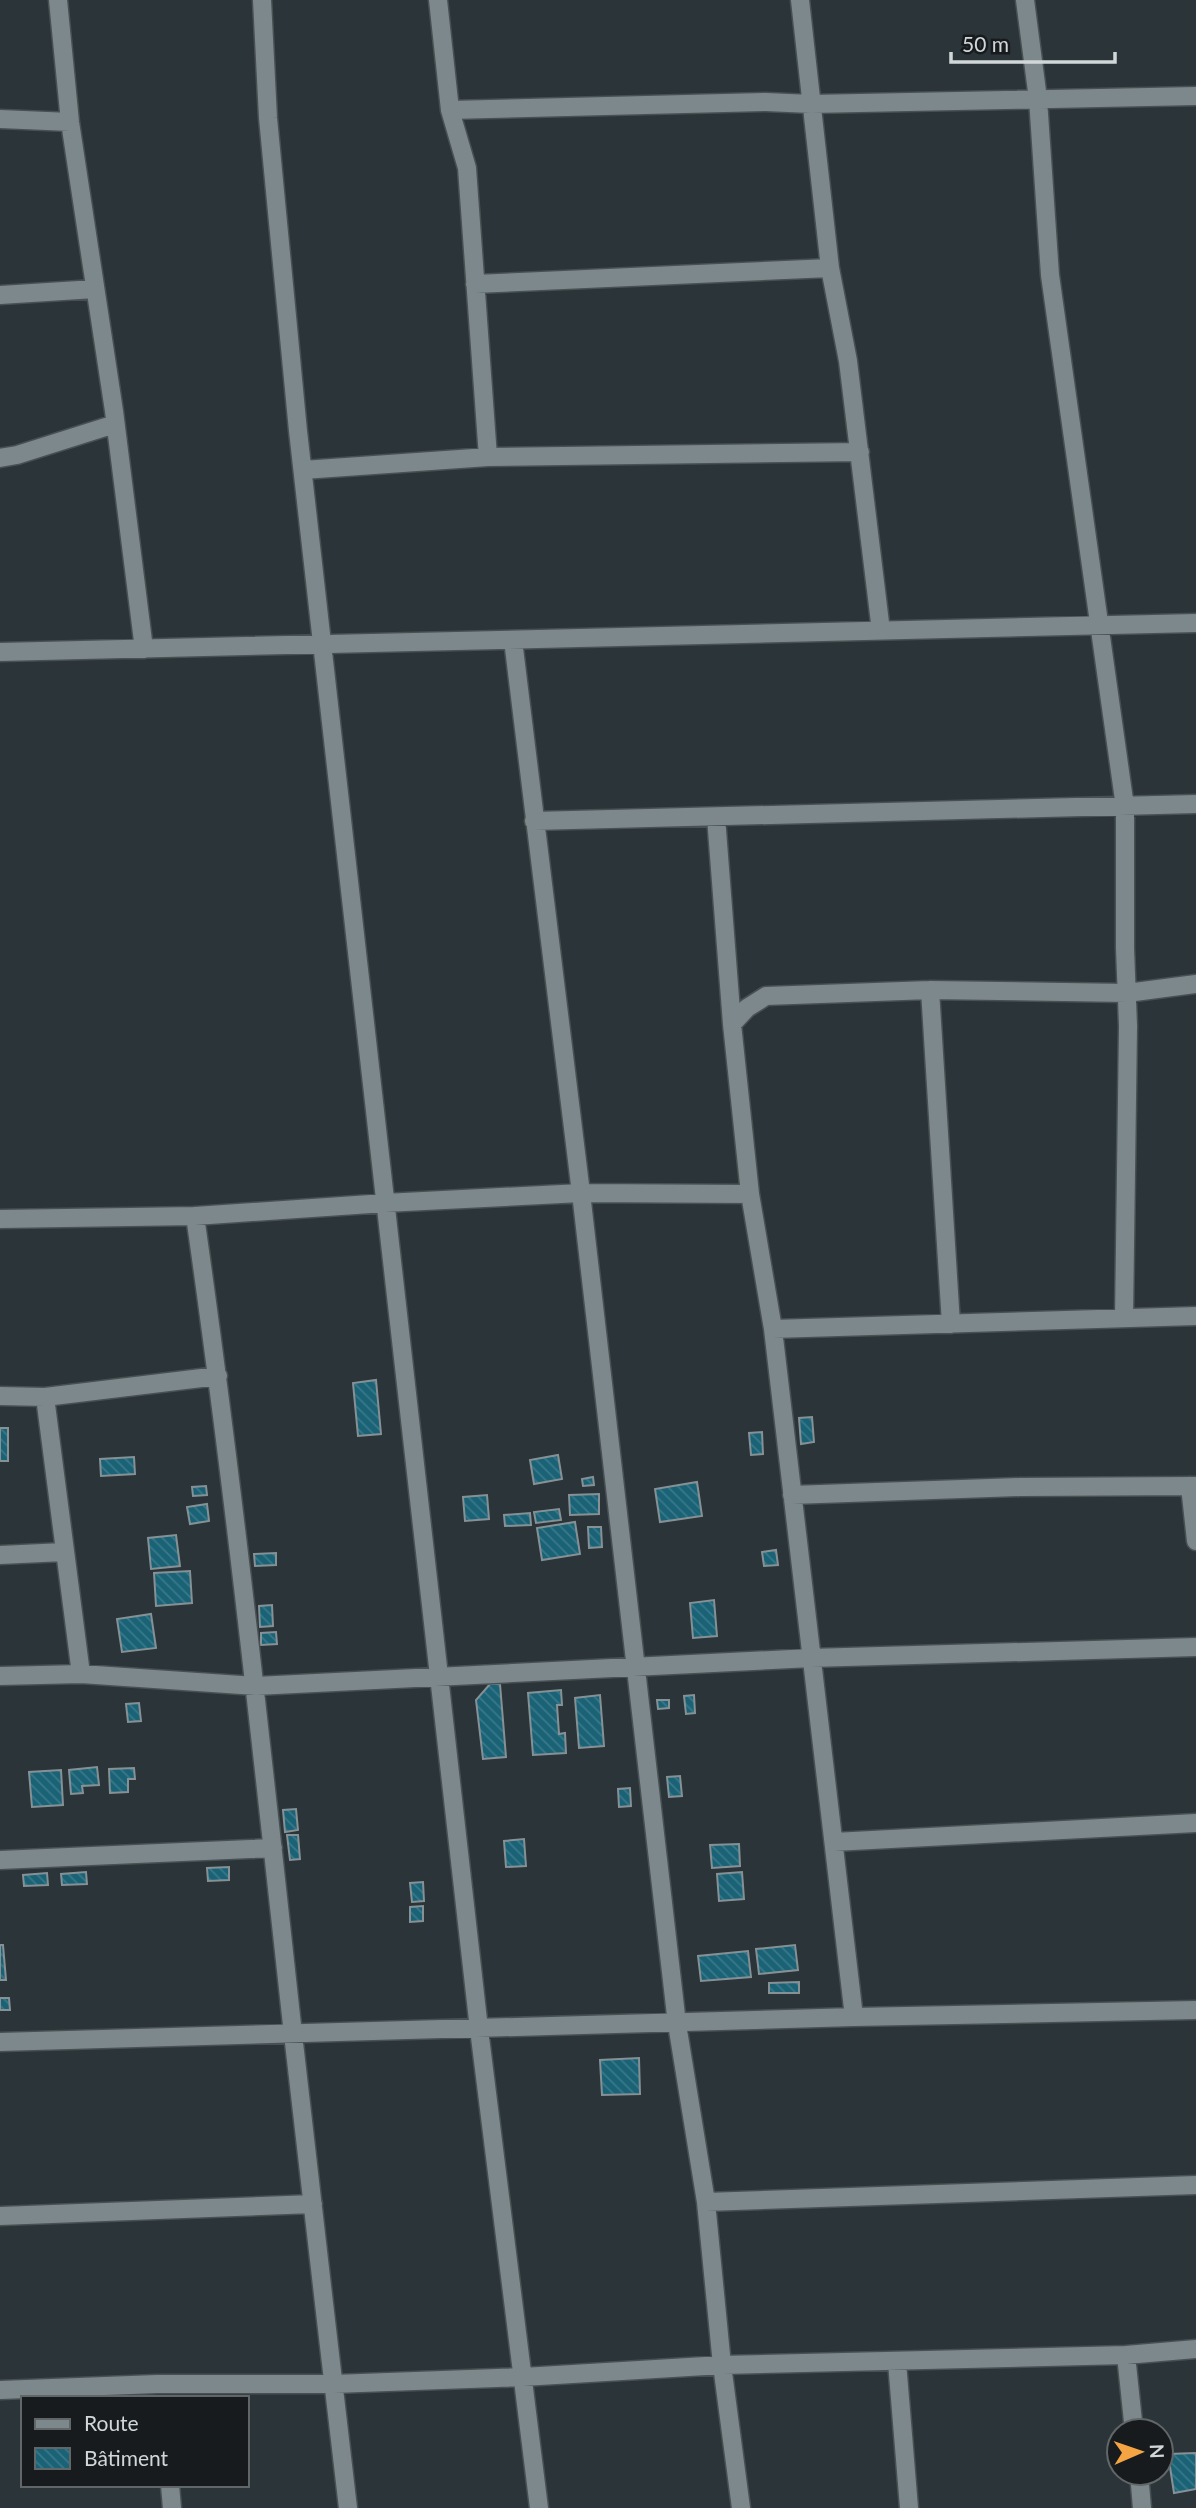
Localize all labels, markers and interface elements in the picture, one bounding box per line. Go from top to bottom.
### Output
scale bar [951,21,1116,65]
text: 50 m [962,31,1009,56]
legend [21,2396,248,2487]
text: Route [84,2410,139,2435]
north arrow [1105,2417,1175,2487]
text: N [1146,2444,1169,2459]
text: Bâtiment [84,2445,169,2470]

